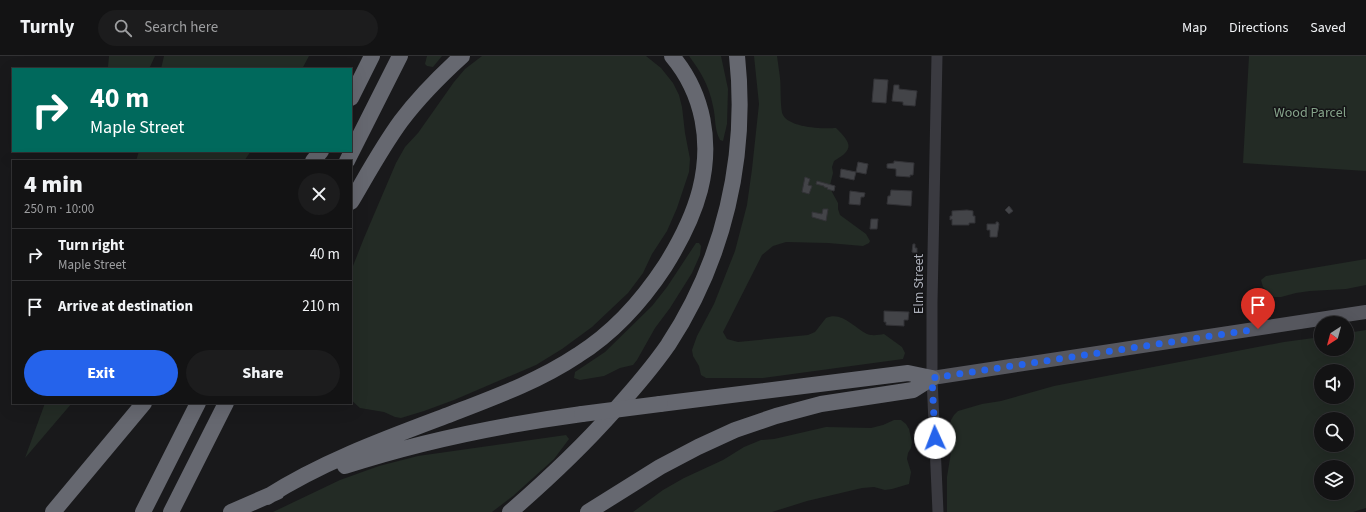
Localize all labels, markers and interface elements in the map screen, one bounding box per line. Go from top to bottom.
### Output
search box [98,10,378,46]
text: Turnly [20,14,74,41]
icon: search [112,17,134,39]
text: Search here [144,17,218,38]
text: Map [1182,18,1207,38]
text: Directions [1229,18,1288,38]
text: Saved [1310,18,1346,38]
text: 40 m [90,78,149,118]
icon: right [24,84,76,136]
park label: Wood Parcel [1274,103,1347,123]
text: Maple Street [90,115,184,140]
text: 4 min [24,167,83,202]
button: close [298,173,340,215]
text: 250 m · 10:00 [24,200,94,218]
text: Turn right [58,235,124,256]
icon: right [24,244,46,266]
text: 40 m [310,244,340,265]
street label: Elm Street [909,254,929,314]
text: Maple Street [58,256,126,274]
pin [1241,288,1275,329]
icon: arrive [1247,294,1269,316]
icon: arrive [24,296,46,318]
text: Arrive at destination [58,296,193,317]
text: 210 m [302,296,340,317]
north arrow [1314,316,1354,356]
map controls [1314,316,1354,500]
button: Exit [24,350,178,396]
button: Share [186,350,340,396]
button: sound [1314,364,1354,404]
button: search [1314,412,1354,452]
position arrow [914,417,956,459]
button: layers [1314,460,1354,500]

